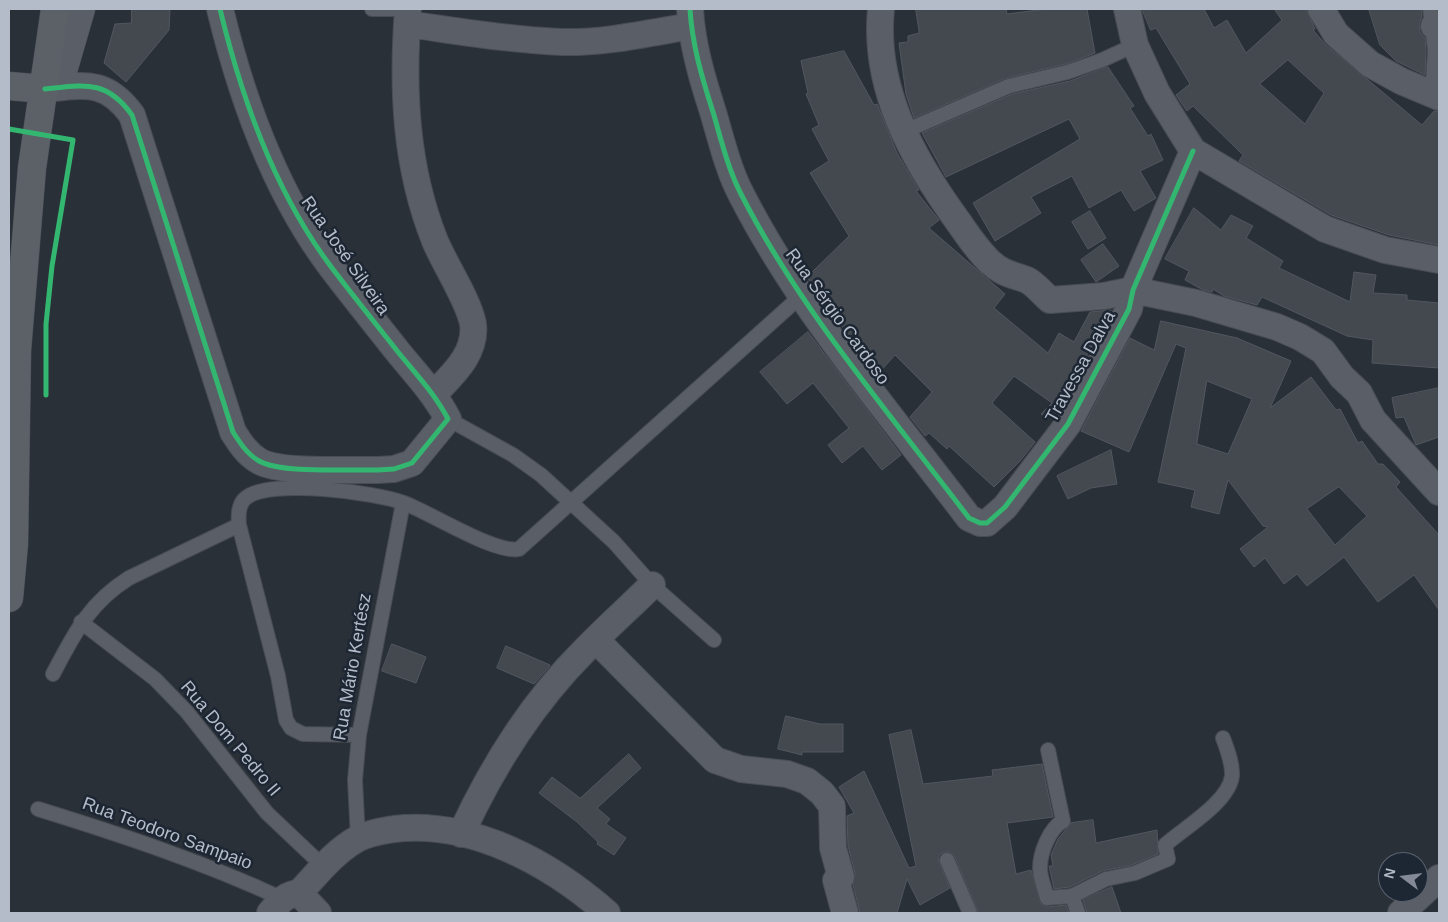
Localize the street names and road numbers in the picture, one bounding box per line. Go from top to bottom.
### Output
street label: Rua José Silveira [296,192,394,320]
street label: Rua Sérgio Cardoso [780,245,894,389]
street label: Travessa Dalva [1041,307,1121,427]
street label: Rua Mário Kertész [329,592,377,742]
street label: Rua Dom Pedro II [175,677,285,801]
street label: Rua Teodoro Sampaio [79,793,255,875]

